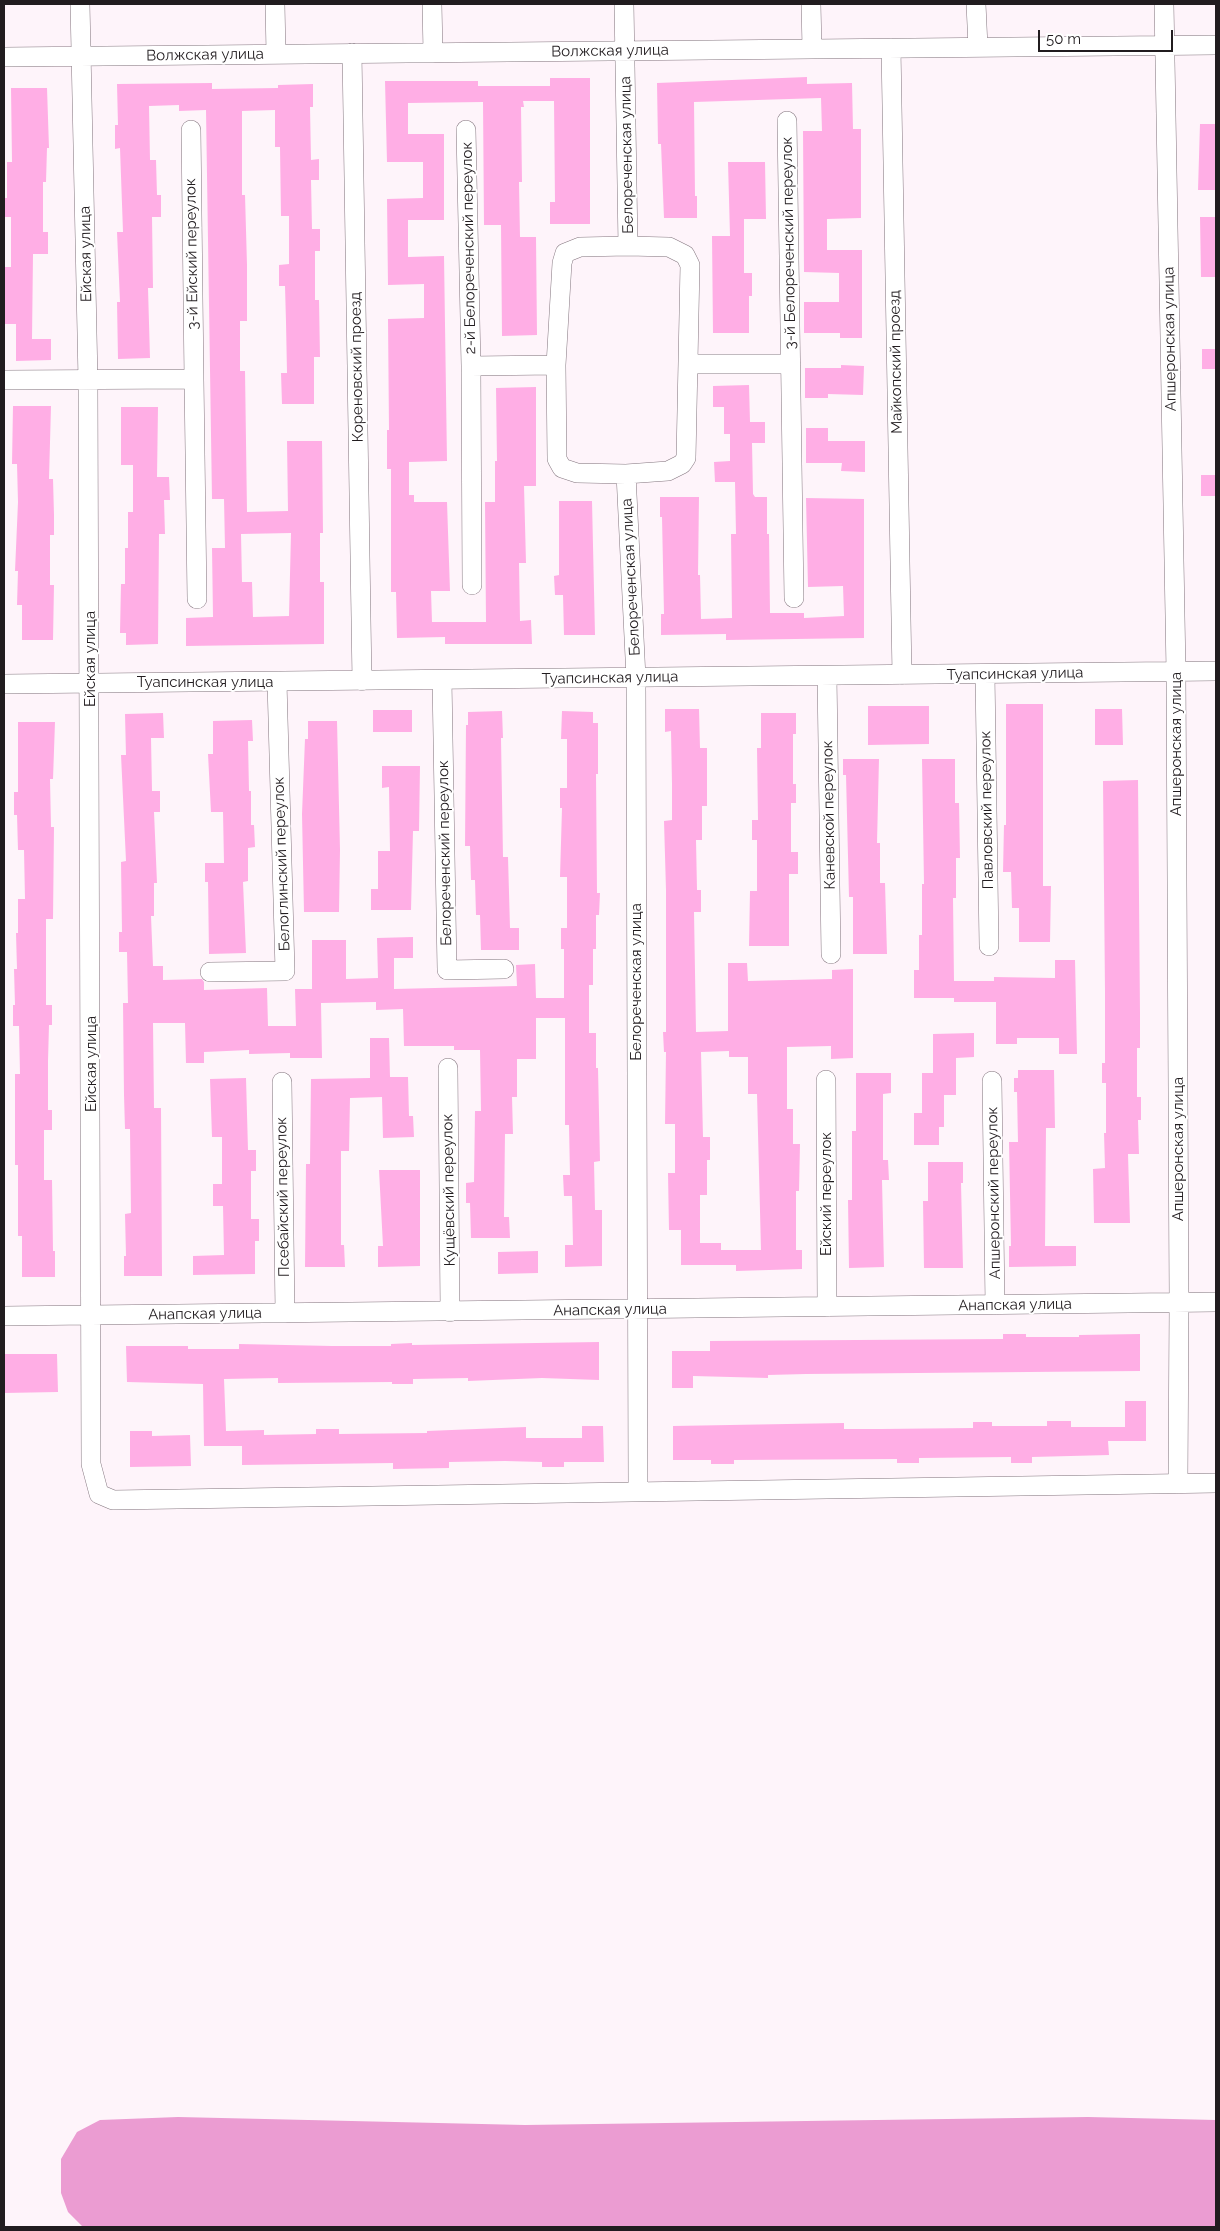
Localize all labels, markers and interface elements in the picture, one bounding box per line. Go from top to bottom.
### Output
scale bar [1040,20,1175,52]
text: 50 m [1046,30,1081,48]
street label: Волжская улица [551,41,669,61]
street label: Волжская улица [146,45,264,65]
street label: Белореченская улица [617,76,637,234]
street label: 3-й Белореченский переулок [778,137,800,349]
street label: 2-й Белореченский переулок [458,142,480,354]
street label: 3-й Ейский переулок [182,178,202,330]
street label: Ейская улица [76,206,96,302]
street label: Апшеронская улица [1160,267,1180,411]
street label: Майкопский проезд [886,290,906,434]
street label: Кореновский проезд [347,292,367,442]
street label: Белореченская улица [618,498,644,656]
street label: Ейская улица [81,611,99,707]
street label: Туапсинская улица [947,664,1083,684]
street label: Туапсинская улица [542,668,678,688]
street label: Апшеронская улица [1167,672,1185,816]
street label: Туапсинская улица [137,673,273,691]
street label: Павловский переулок [977,731,997,889]
street label: Каневской переулок [819,740,839,890]
street label: Белореченский переулок [434,760,456,946]
street label: Белоглинский переулок [270,776,294,952]
street label: Белореченская улица [627,903,645,1061]
street label: Ейская улица [82,1016,100,1112]
street label: Апшеронская улица [1169,1077,1187,1221]
street label: Апшеронский переулок [983,1107,1005,1279]
street label: Кущёвский переулок [439,1114,459,1266]
street label: Псебайский переулок [273,1117,293,1277]
street label: Ейский переулок [817,1132,835,1256]
street label: Анапская улица [958,1295,1072,1315]
street label: Анапская улица [553,1300,667,1320]
street label: Анапская улица [148,1304,262,1324]

